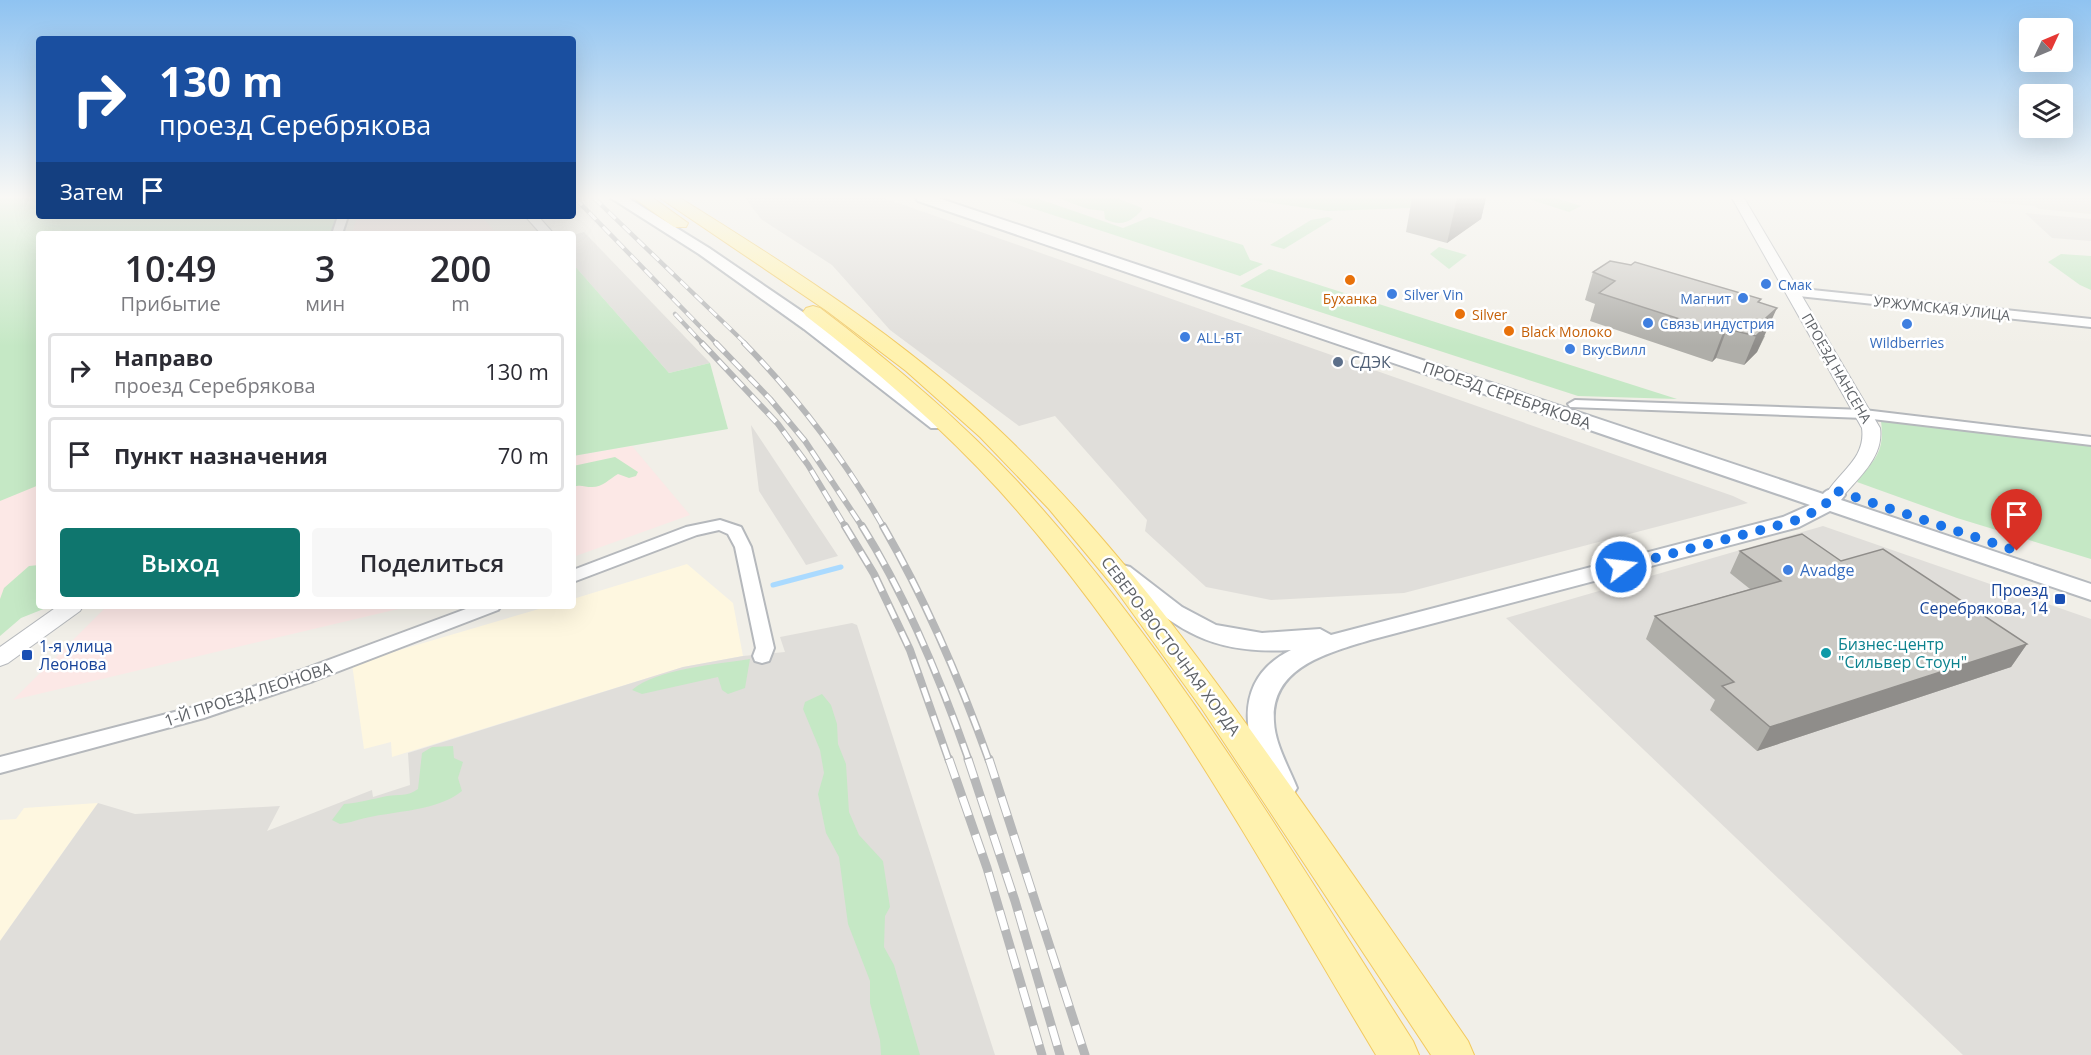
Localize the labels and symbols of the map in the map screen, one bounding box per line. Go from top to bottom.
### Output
north arrow [2019,18,2073,72]
marker: Буханка [1343,273,1357,287]
place label: Смак [1778,275,1813,294]
marker: Смак [1759,277,1773,291]
place label: Silver Vin [1404,285,1463,304]
marker: Silver Vin [1385,287,1399,301]
place label: Буханка [1323,289,1377,308]
place label: Магнит [1680,289,1731,308]
marker: Магнит [1736,291,1750,305]
street label: УРЖУМСКАЯ УЛИЦА [1873,291,2011,325]
place label: Silver [1472,305,1508,324]
marker: Silver [1453,307,1467,321]
street label: ПРОЕЗД НАНСЕНА [1798,310,1876,427]
place label: Связь индустрия [1660,314,1775,333]
marker: Связь индустрия [1641,316,1655,330]
marker: Wildberries [1900,317,1914,331]
place label: Black Молоко [1521,322,1612,341]
marker: Black Молоко [1502,324,1516,338]
place label: ALL-BT [1197,328,1242,347]
marker: ALL-BT [1178,330,1192,344]
place label: Wildberries [1870,333,1945,352]
place label: ВкусВилл [1582,340,1646,359]
marker: ВкусВилл [1563,342,1577,356]
place label: СДЭК [1350,351,1391,373]
marker: СДЭК [1331,355,1345,369]
street label: ПРОЕЗД СЕРЕБРЯКОВА [1420,356,1595,434]
pin [1991,489,2042,551]
position arrow [1589,535,1653,599]
street label: СЕВЕРО-ВОСТОЧНАЯ ХОРДА [1096,552,1246,741]
place label: Avadge [1800,559,1854,581]
marker: Avadge [1781,563,1795,577]
place label: Проезд Серебрякова, 14 [1919,579,2048,619]
marker: Проезд Серебрякова, 14 [2053,592,2067,606]
place label: Бизнес-центр "Сильвер Стоун" [1838,633,1967,673]
place label: 1-я улица Леонова [39,635,113,675]
marker: Бизнес-центр "Сильвер Стоун" [1819,646,1833,660]
marker: 1-я улица Леонова [20,648,34,662]
street label: 1-Й ПРОЕЗД ЛЕОНОВА [161,656,335,731]

